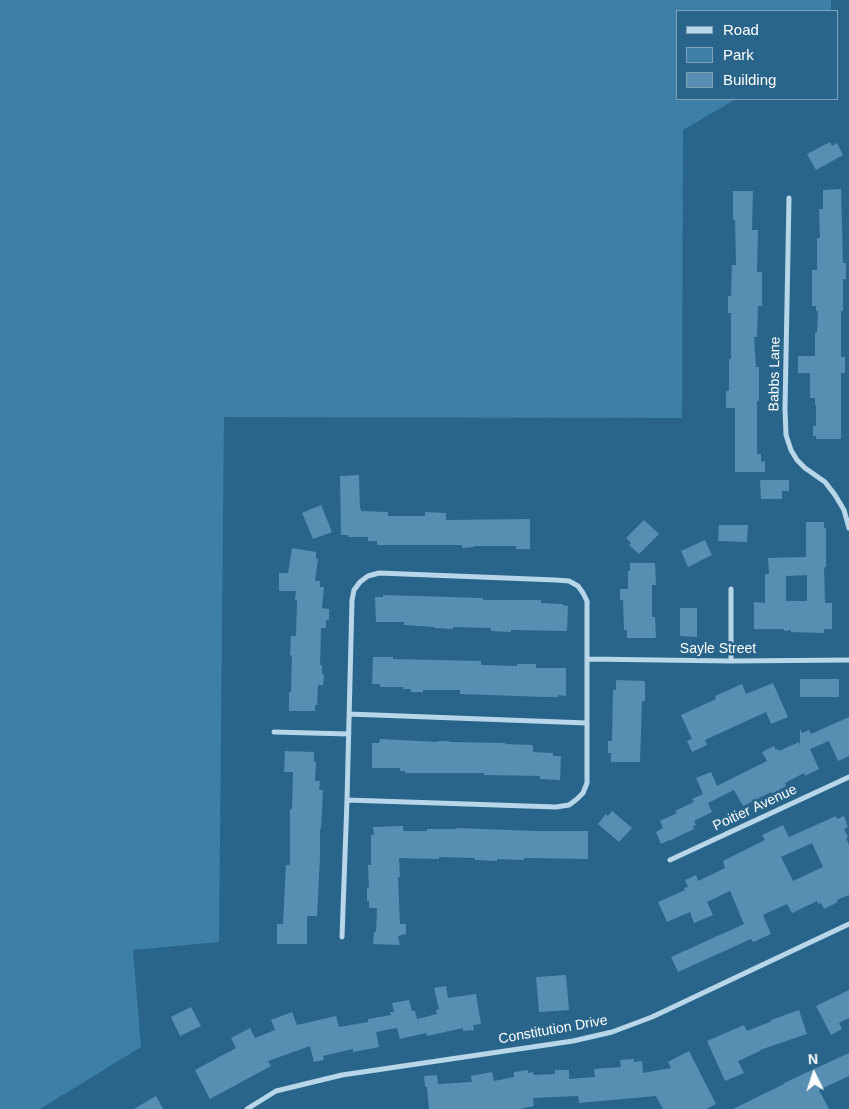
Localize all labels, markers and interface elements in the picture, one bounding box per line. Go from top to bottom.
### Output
legend [676,10,839,100]
text: Road [723,21,759,38]
text: Park [723,46,754,63]
text: Building [723,71,776,88]
street label: Babbs Lane [766,336,784,412]
street label: Sayle Street [680,641,756,657]
street label: Poitier Avenue [710,781,800,835]
street label: Constitution Drive [497,1012,609,1048]
north arrow [789,1049,839,1099]
text: N [807,1051,819,1067]

